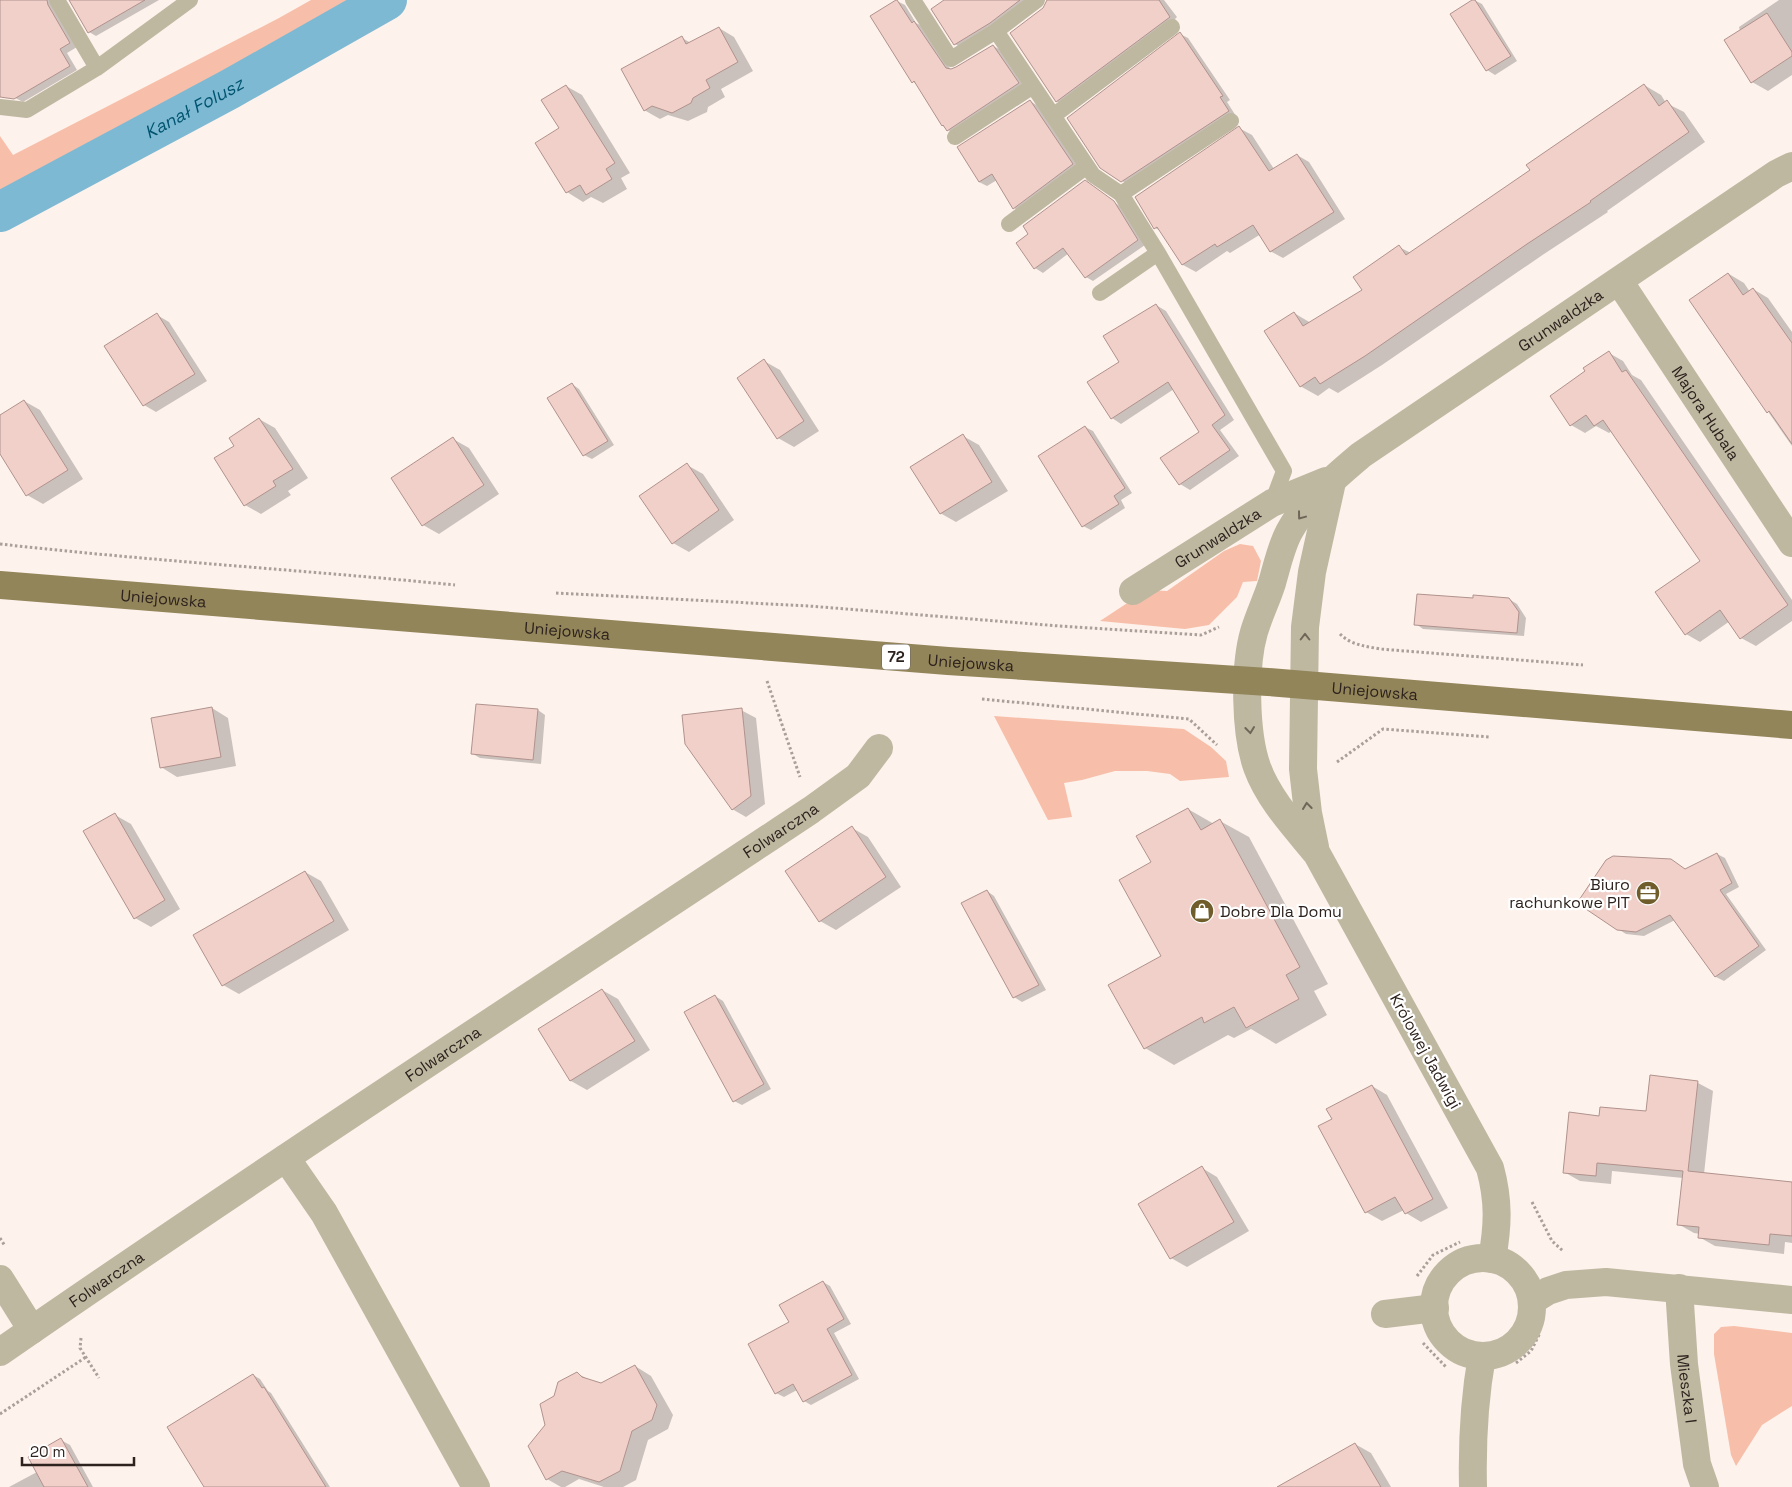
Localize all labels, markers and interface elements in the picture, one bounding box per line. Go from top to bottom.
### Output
water label: Kanał Folusz [140,71,249,144]
street label: Grunwaldzka [1514,284,1607,357]
street label: Majora Hubala [1667,362,1744,464]
street label: Grunwaldzka [1171,503,1265,573]
one-way arrow [1298,510,1307,520]
street label: Uniejowska [120,585,207,613]
street label: Uniejowska [523,617,611,645]
one-way arrow [1300,633,1310,641]
road number: 72 [882,644,910,670]
street label: Uniejowska [927,649,1015,676]
street label: Uniejowska [1331,677,1419,705]
one-way arrow [1244,727,1255,735]
street label: Folwarczna [739,798,823,863]
one-way arrow [1302,802,1313,810]
place label: Biuro rachunkowe PIT [1509,874,1630,913]
office icon: Biuro rachunkowe PIT [1635,880,1661,906]
shop icon: Dobre Dla Domu [1189,898,1215,924]
place label: Dobre Dla Domu [1220,901,1342,922]
street label: Królowej Jadwigi [1385,990,1466,1113]
street label: Folwarczna [401,1021,485,1087]
street label: Folwarczna [65,1246,148,1312]
street label: Mieszka I [1672,1353,1702,1425]
scale bar [22,1434,135,1466]
text: 20 m [30,1442,65,1461]

